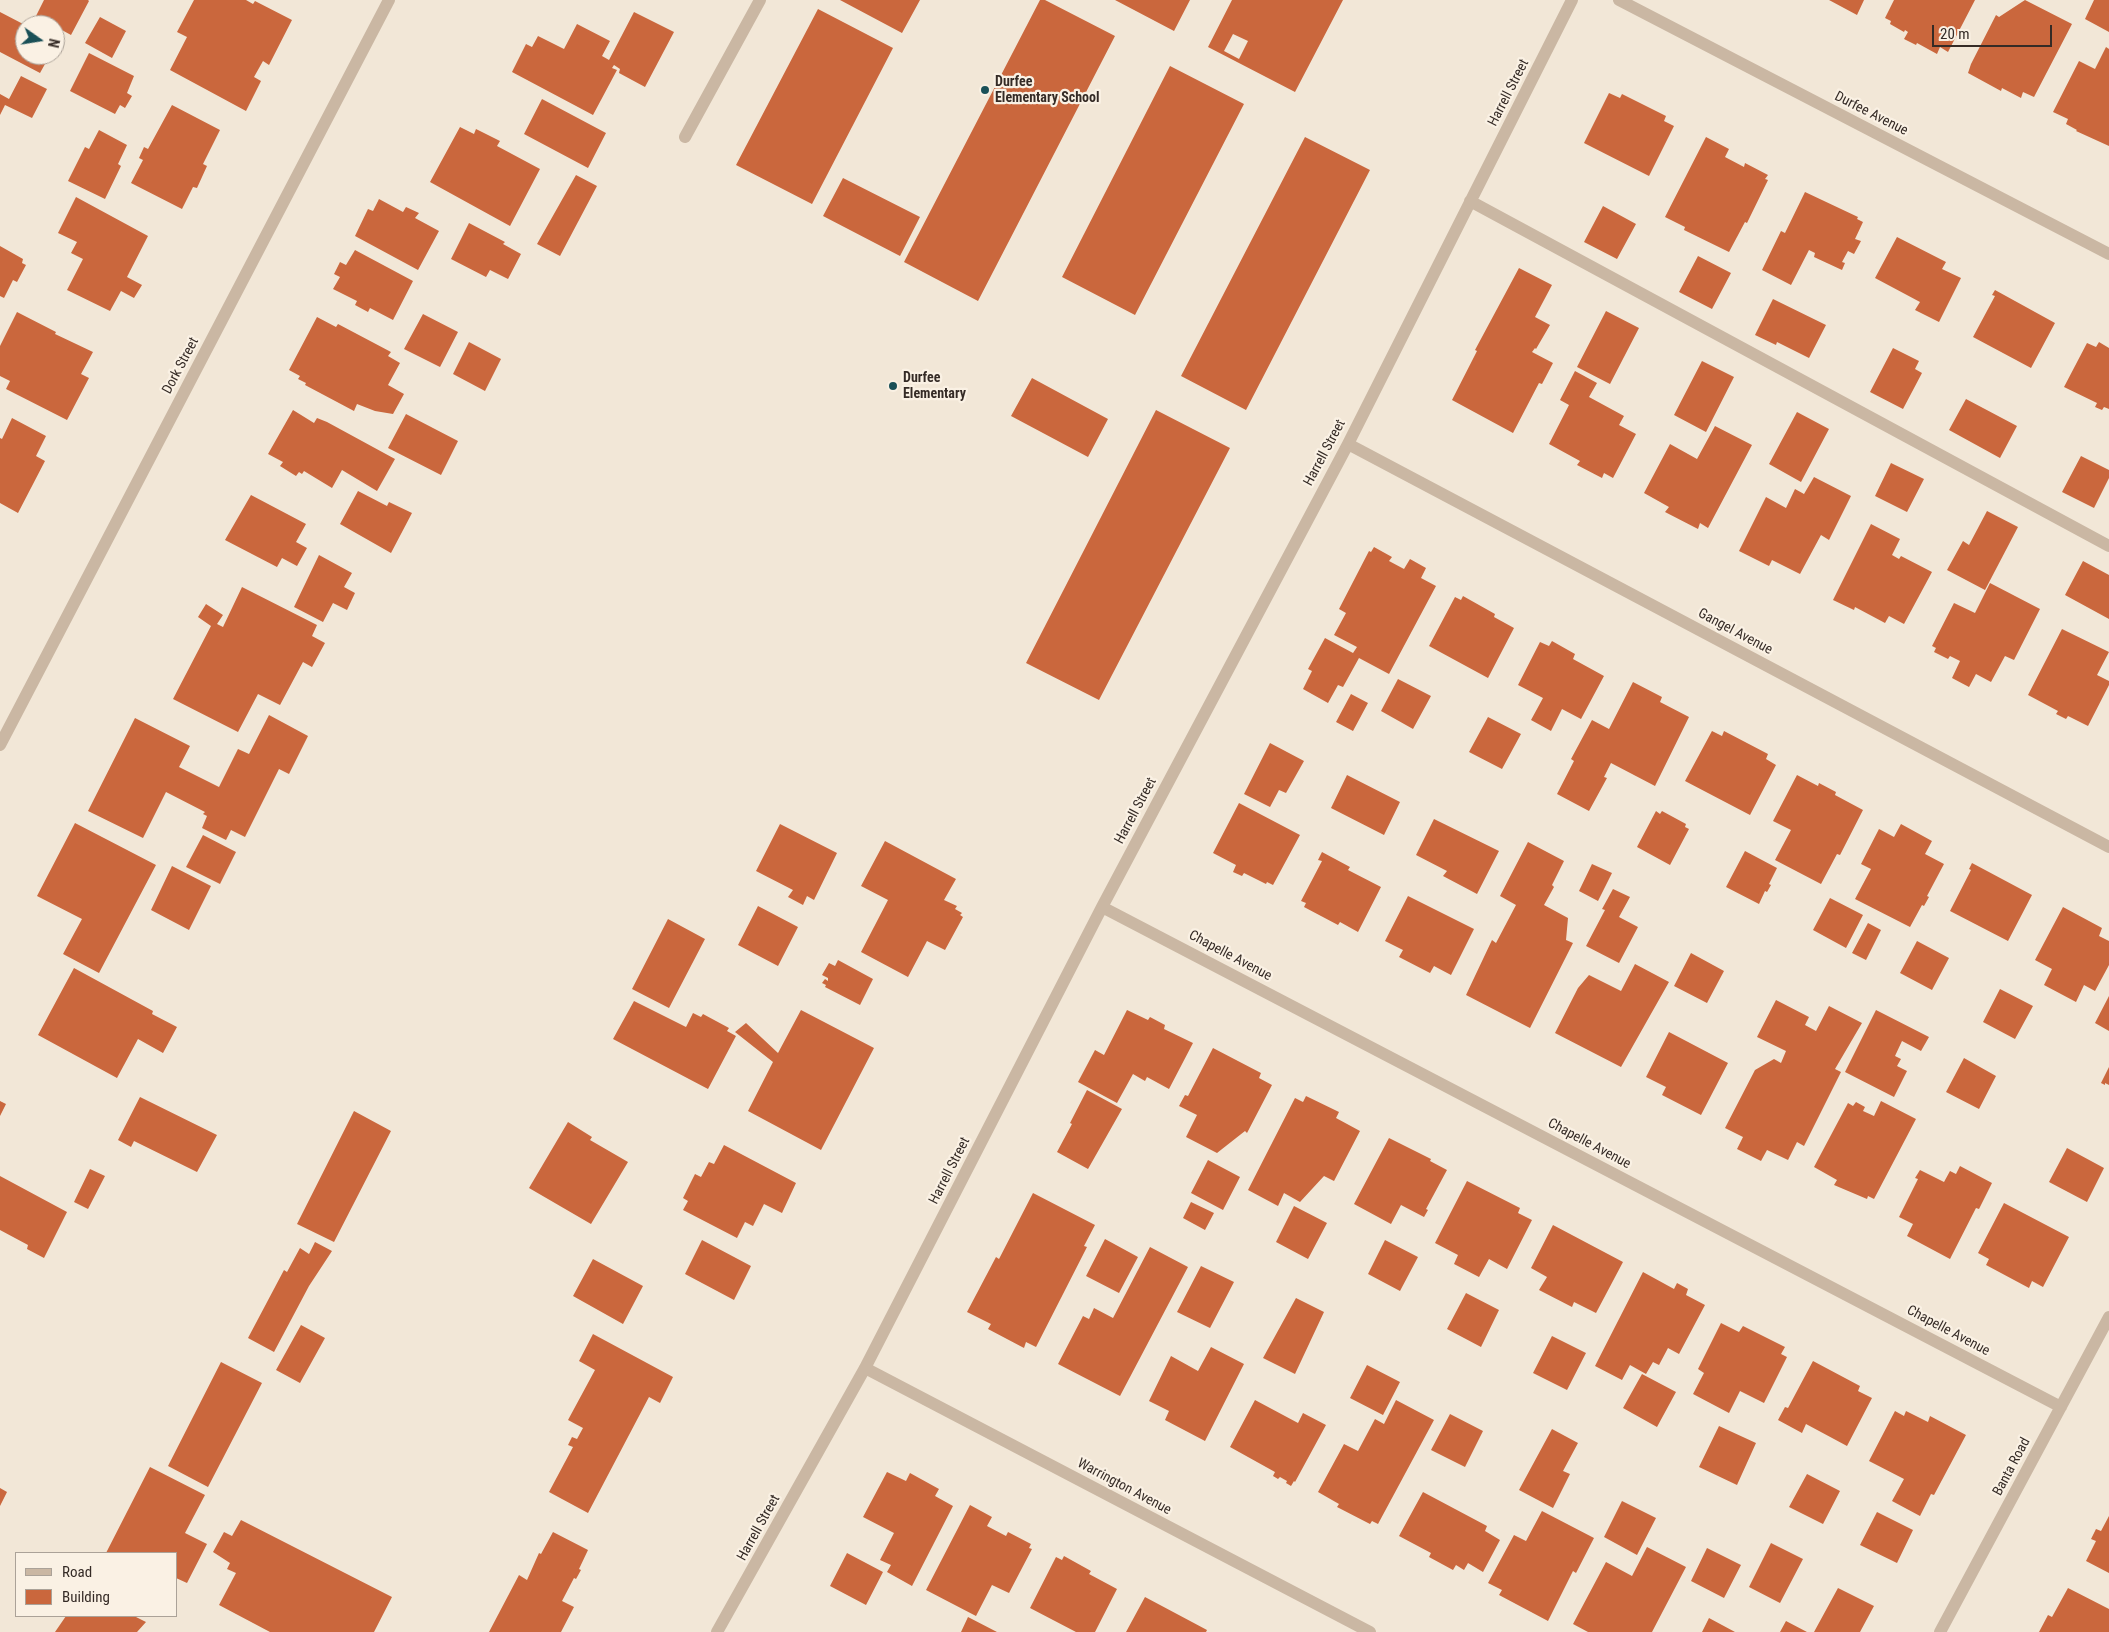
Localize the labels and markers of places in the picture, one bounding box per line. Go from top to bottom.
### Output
place label: Durfee Elementary School [995,74,1100,106]
marker: Durfee Elementary School [979,84,991,96]
place label: Durfee Elementary [903,370,966,402]
marker: Durfee Elementary [887,380,899,392]

